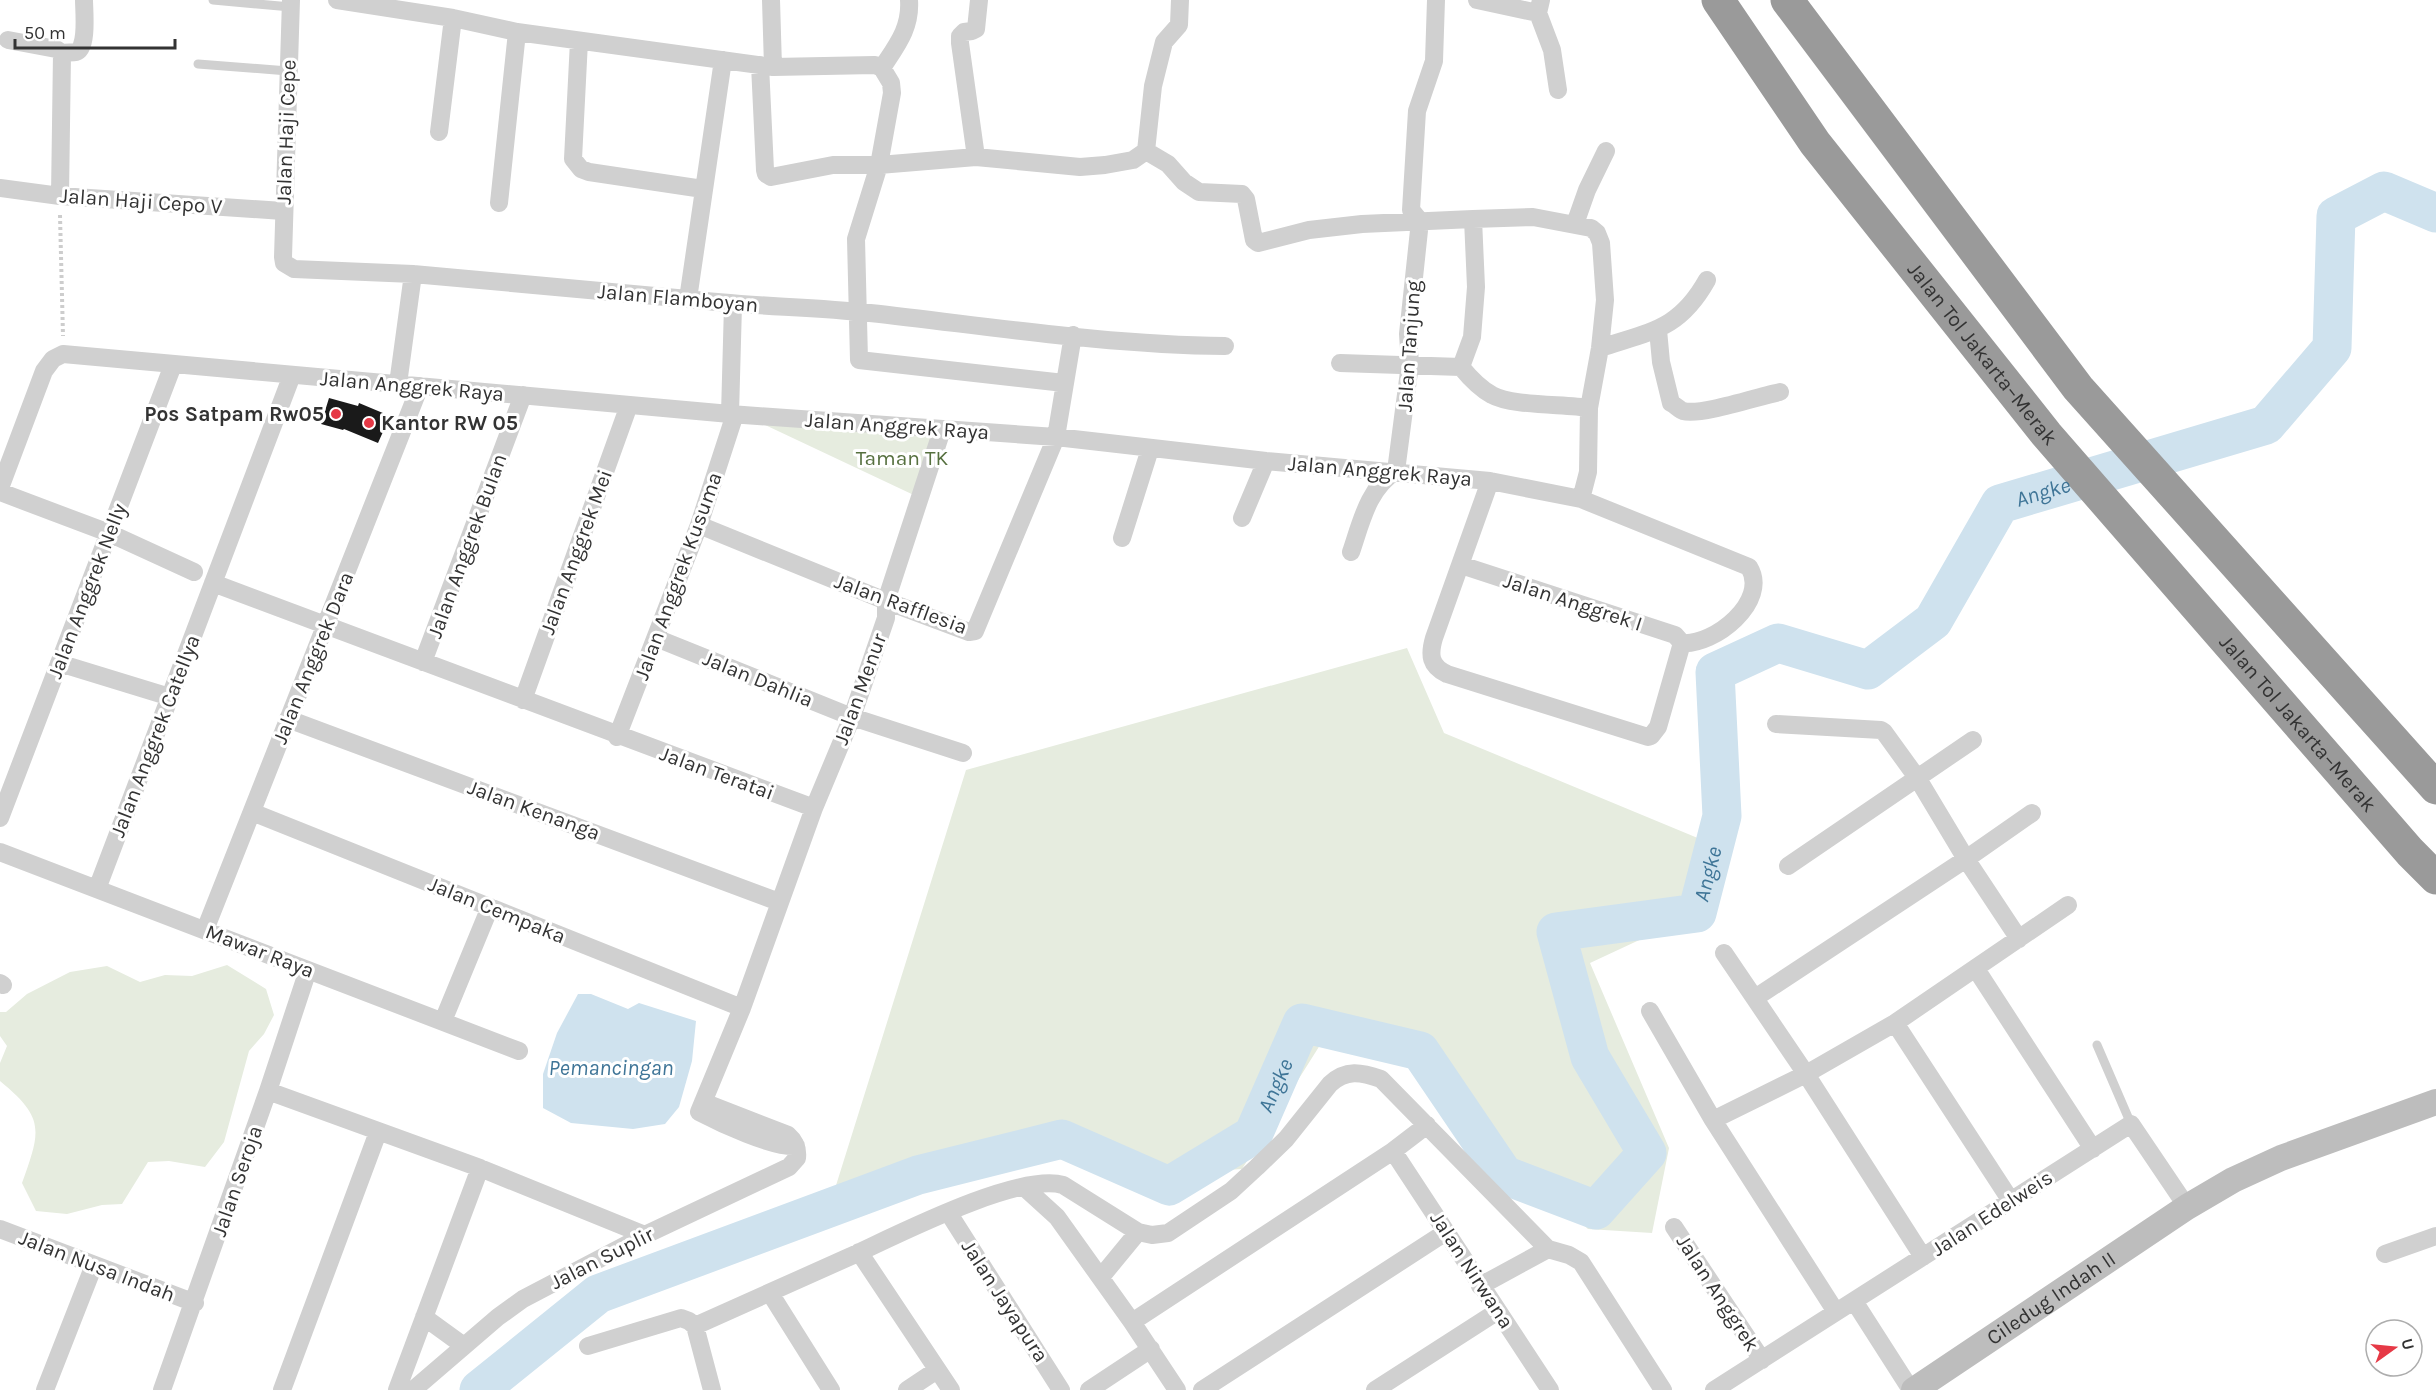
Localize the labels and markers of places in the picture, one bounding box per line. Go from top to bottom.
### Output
place label: Pos Satpam Rw05 [144,402,324,426]
marker: Pos Satpam Rw05 [329,407,343,421]
place label: Kantor RW 05 [381,411,518,435]
marker: Kantor RW 05 [362,416,376,430]

